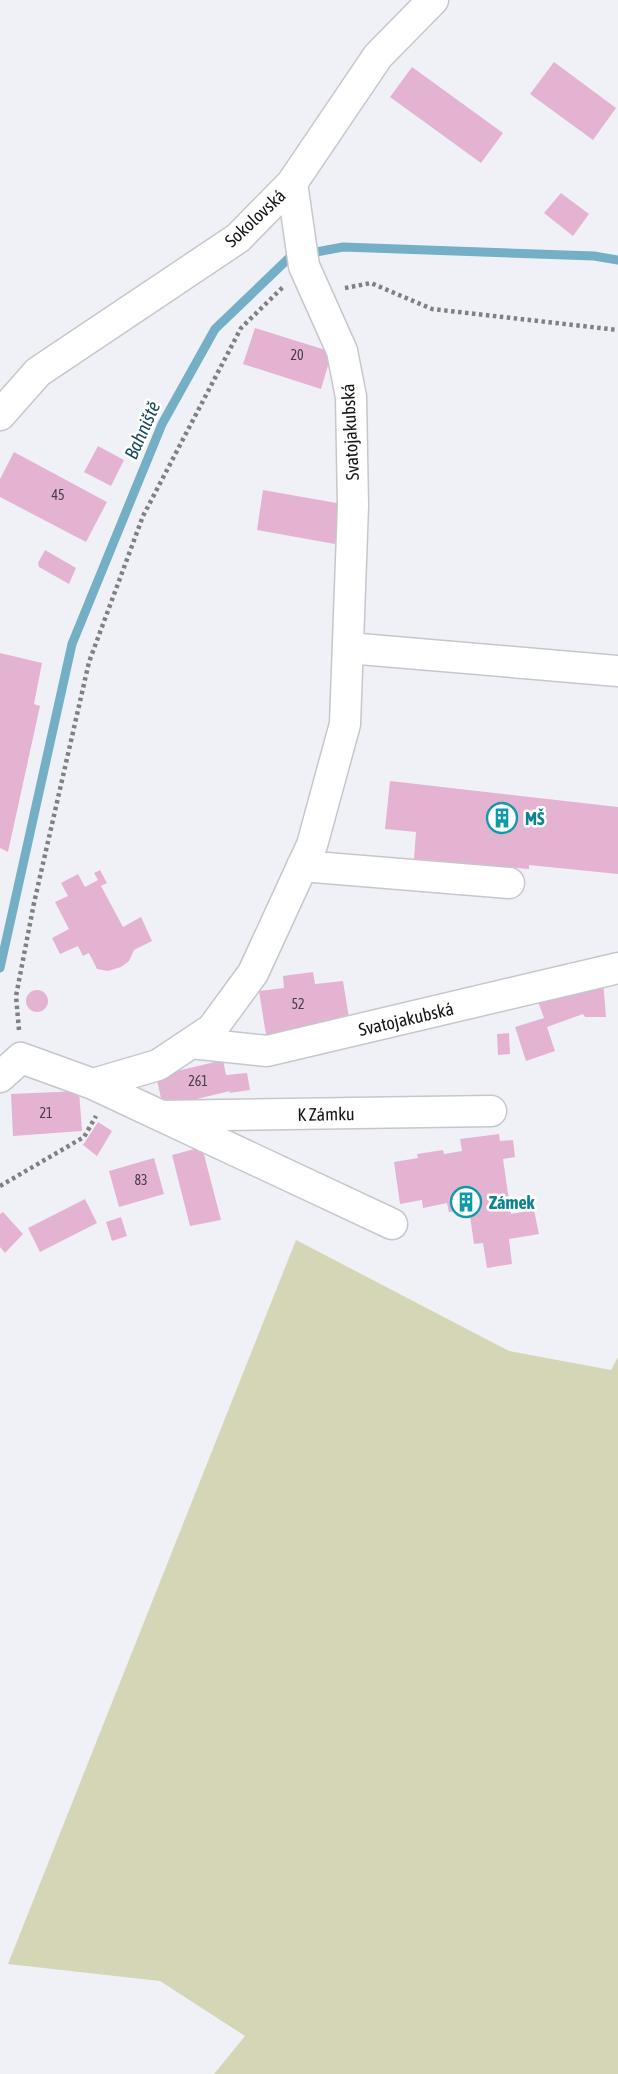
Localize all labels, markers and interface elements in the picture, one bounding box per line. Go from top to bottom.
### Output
street label: Sokolovská [220,185,290,251]
house number: 20 [290,347,304,363]
street label: Svatojakubská [337,383,363,481]
water label: Bahniště [119,398,165,462]
house number: 45 [51,487,65,503]
building icon: MŠ [485,801,519,835]
place label: MŠ [525,808,545,829]
house number: 52 [291,996,305,1012]
street label: Svatojakubská [357,998,455,1040]
house number: 261 [188,1073,208,1089]
street label: K Zámku [297,1103,355,1125]
house number: 21 [39,1105,53,1121]
house number: 83 [134,1172,148,1188]
building icon: Zámek [449,1185,483,1219]
place label: Zámek [489,1192,536,1213]

